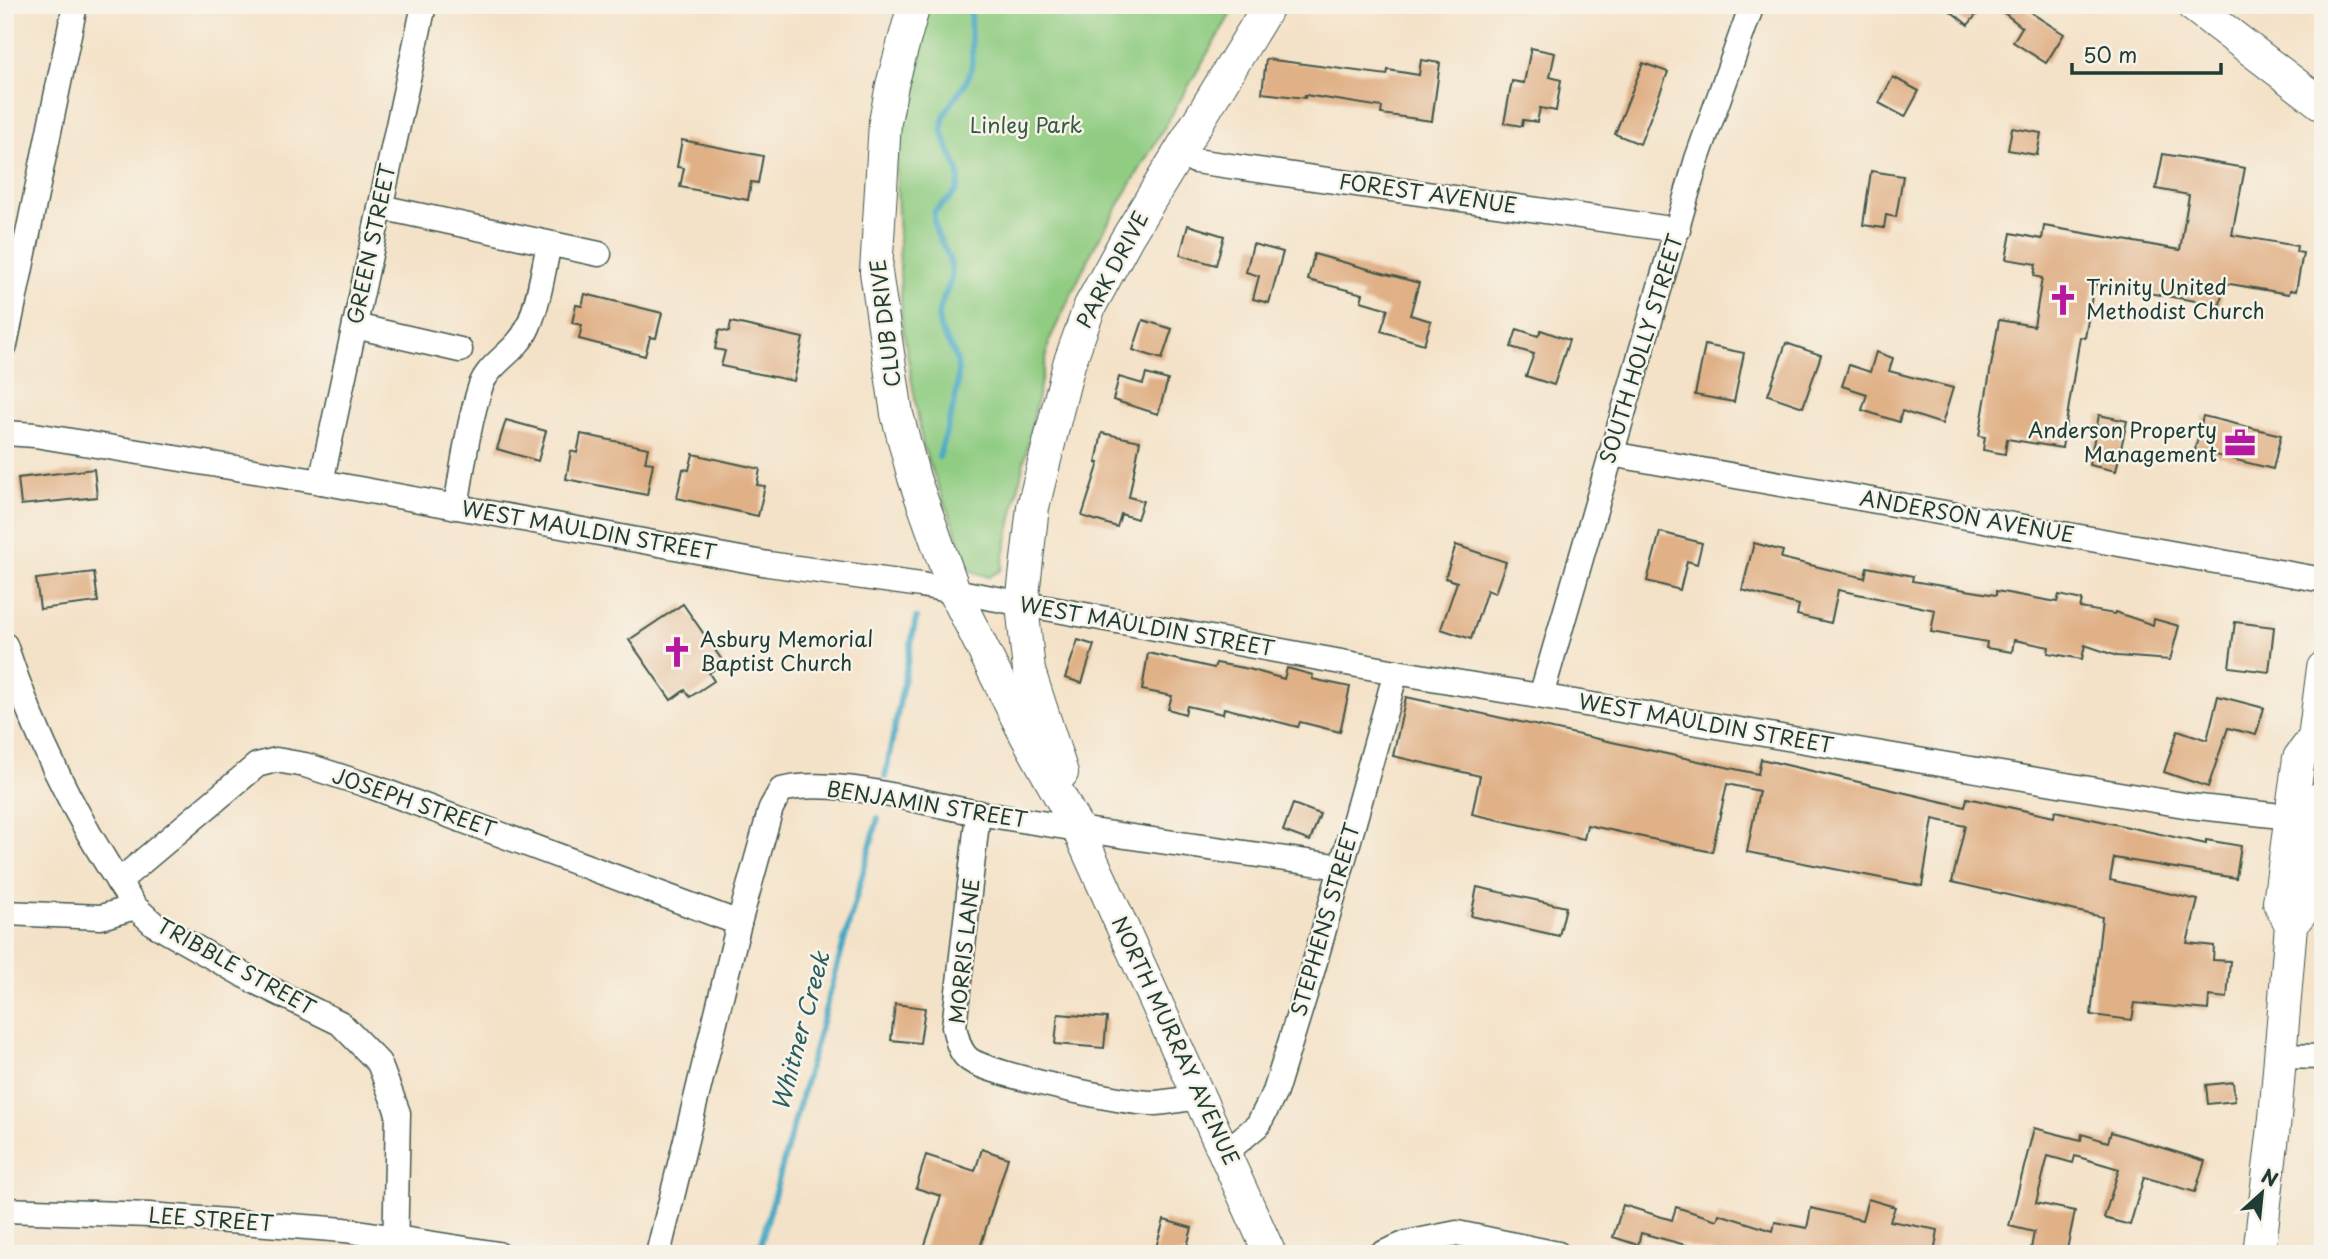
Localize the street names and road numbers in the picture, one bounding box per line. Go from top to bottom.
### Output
street label: GREEN STREET [337,160,403,327]
street label: FOREST AVENUE [1337,164,1519,220]
street label: PARK DRIVE [1067,205,1155,333]
street label: SOUTH HOLLY STREET [1590,229,1690,467]
street label: CLUB DRIVE [860,257,908,389]
street label: ANDERSON AVENUE [1857,480,2077,550]
street label: WEST MAULDIN STREET [459,491,720,567]
street label: WEST MAULDIN STREET [1017,587,1278,663]
street label: WEST MAULDIN STREET [1576,684,1837,760]
street label: JOSEPH STREET [328,758,502,844]
street label: BENJAMIN STREET [825,771,1031,835]
street label: STEPHENS STREET [1281,818,1367,1020]
street label: MORRIS LANE [939,876,987,1025]
street label: TRIBBLE STREET [152,908,323,1022]
street label: NORTH MURRAY AVENUE [1105,910,1249,1170]
street label: LEE STREET [147,1198,275,1238]

